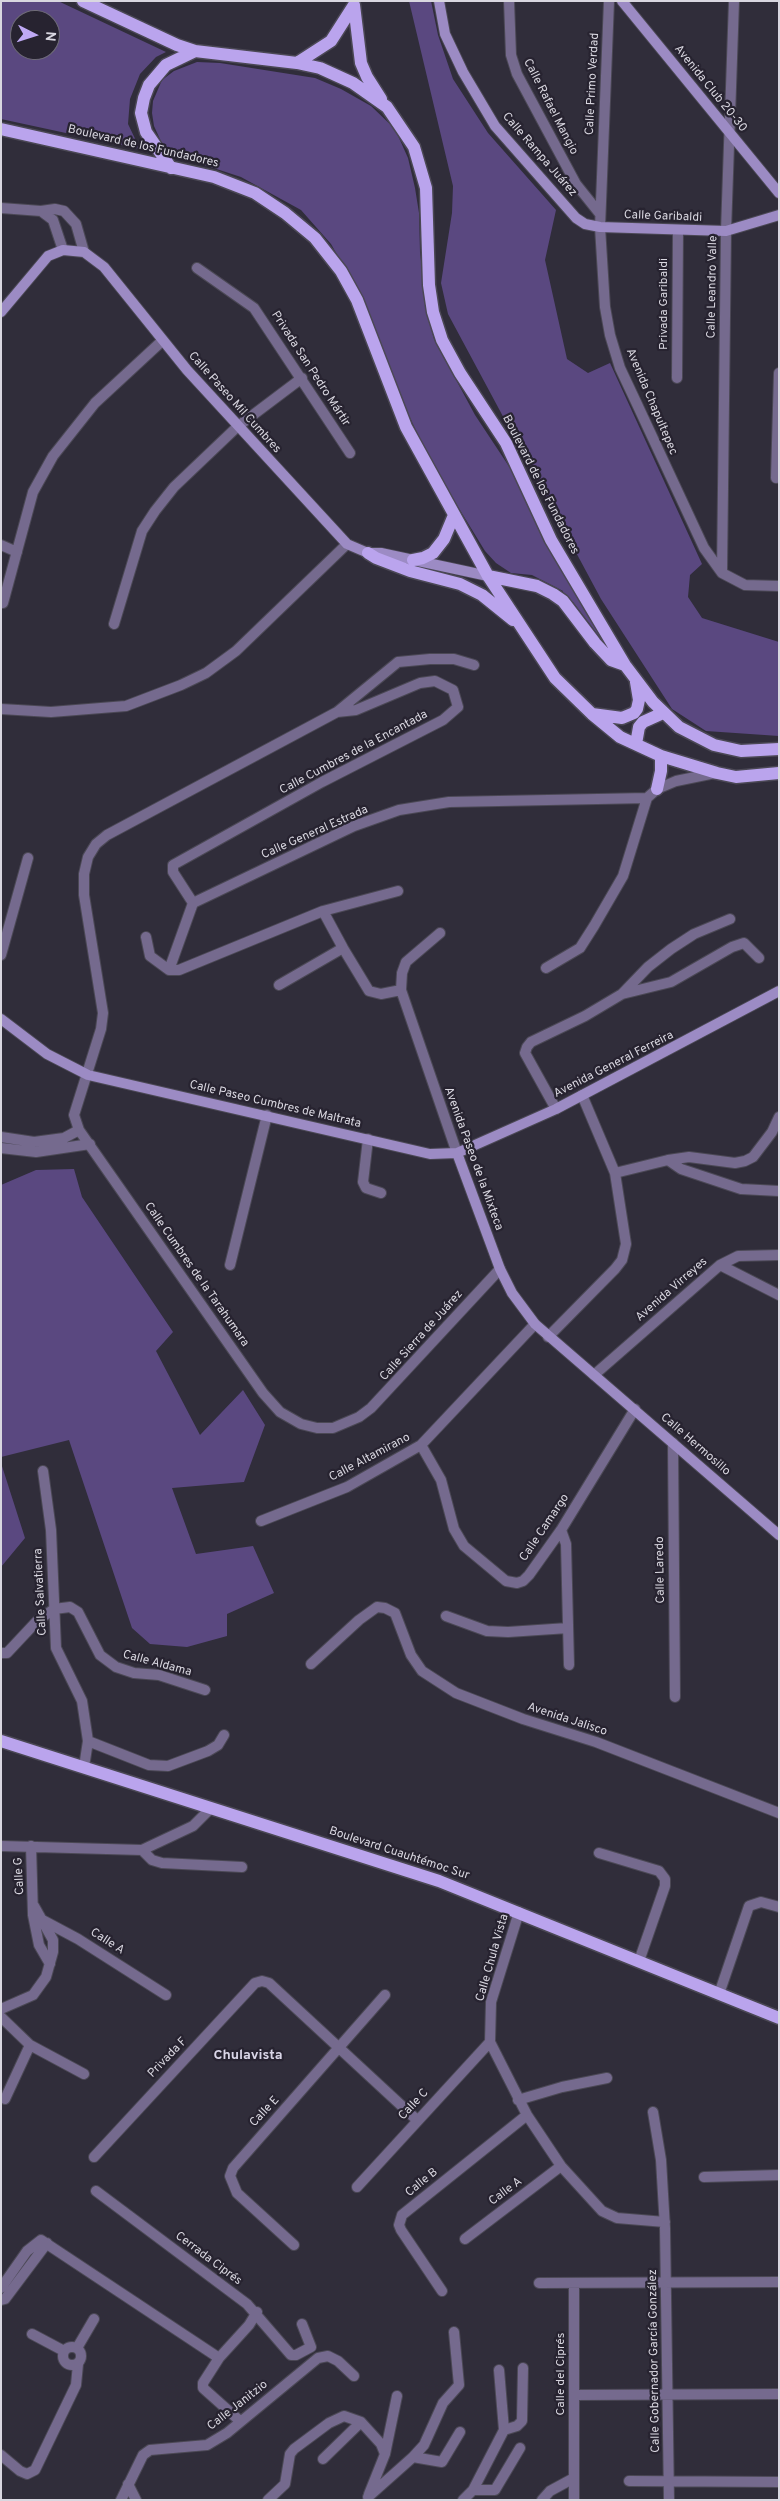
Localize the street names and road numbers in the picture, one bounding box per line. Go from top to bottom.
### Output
street label: Calle Primo Verdad [583,33,603,135]
street label: Avenida Club 20-30 [670,43,750,135]
street label: Calle Rafael Mangio [520,57,580,157]
street label: Calle Rampa Juárez [499,110,579,200]
street label: Boulevard de los Fundadores [66,123,220,171]
street label: Calle Garibaldi [624,208,702,226]
street label: Calle Leandro Valle [705,235,721,339]
street label: Privada Garibaldi [658,258,672,350]
street label: Privada San Pedro Mártir [267,309,353,429]
street label: Avenida Chapultepec [622,347,680,457]
street label: Calle Paseo Mil Cumbres [185,349,283,457]
street label: Boulevard de los Fundadores [499,413,581,557]
street label: Calle Cumbres de la Encantada [278,708,430,798]
street label: Calle General Estrada [259,803,371,863]
street label: Avenida General Ferreira [552,1029,676,1101]
street label: Calle Paseo Cumbres de Maltrata [188,1078,362,1132]
street label: Avenida Paseo de la Mixteca [440,1085,506,1233]
street label: Calle Cumbres de la Tarahumara [140,1200,252,1350]
street label: Avenida Virreyes [633,1255,711,1325]
street label: Calle Sierra de Juárez [377,1288,467,1384]
street label: Calle Hermosillo [657,1411,733,1479]
street label: Calle Altamirano [327,1431,413,1485]
street label: Calle Camargo [517,1492,573,1564]
street label: Calle Laredo [653,1536,669,1604]
street label: Calle Salvatierra [32,1548,50,1636]
street label: Calle Aldama [121,1648,193,1680]
street label: Avenida Jalisco [525,1700,609,1740]
street label: Boulevard Cuauhtémoc Sur [327,1824,471,1884]
street label: Calle G [12,1857,28,1895]
street label: Calle Chula Vista [474,1913,512,2003]
street label: Calle A [87,1926,127,1958]
street label: Privada F [145,2035,191,2081]
street label: Calle C [396,2086,432,2124]
street label: Calle E [247,2094,283,2130]
street label: Calle B [403,2166,441,2200]
street label: Calle A [487,2175,525,2209]
street label: Cerrada Ciprés [172,2229,244,2289]
street label: Calle Gobernador García González [646,2269,664,2453]
street label: Calle del Ciprés [555,2333,569,2415]
street label: Calle Janitzio [205,2378,271,2434]

